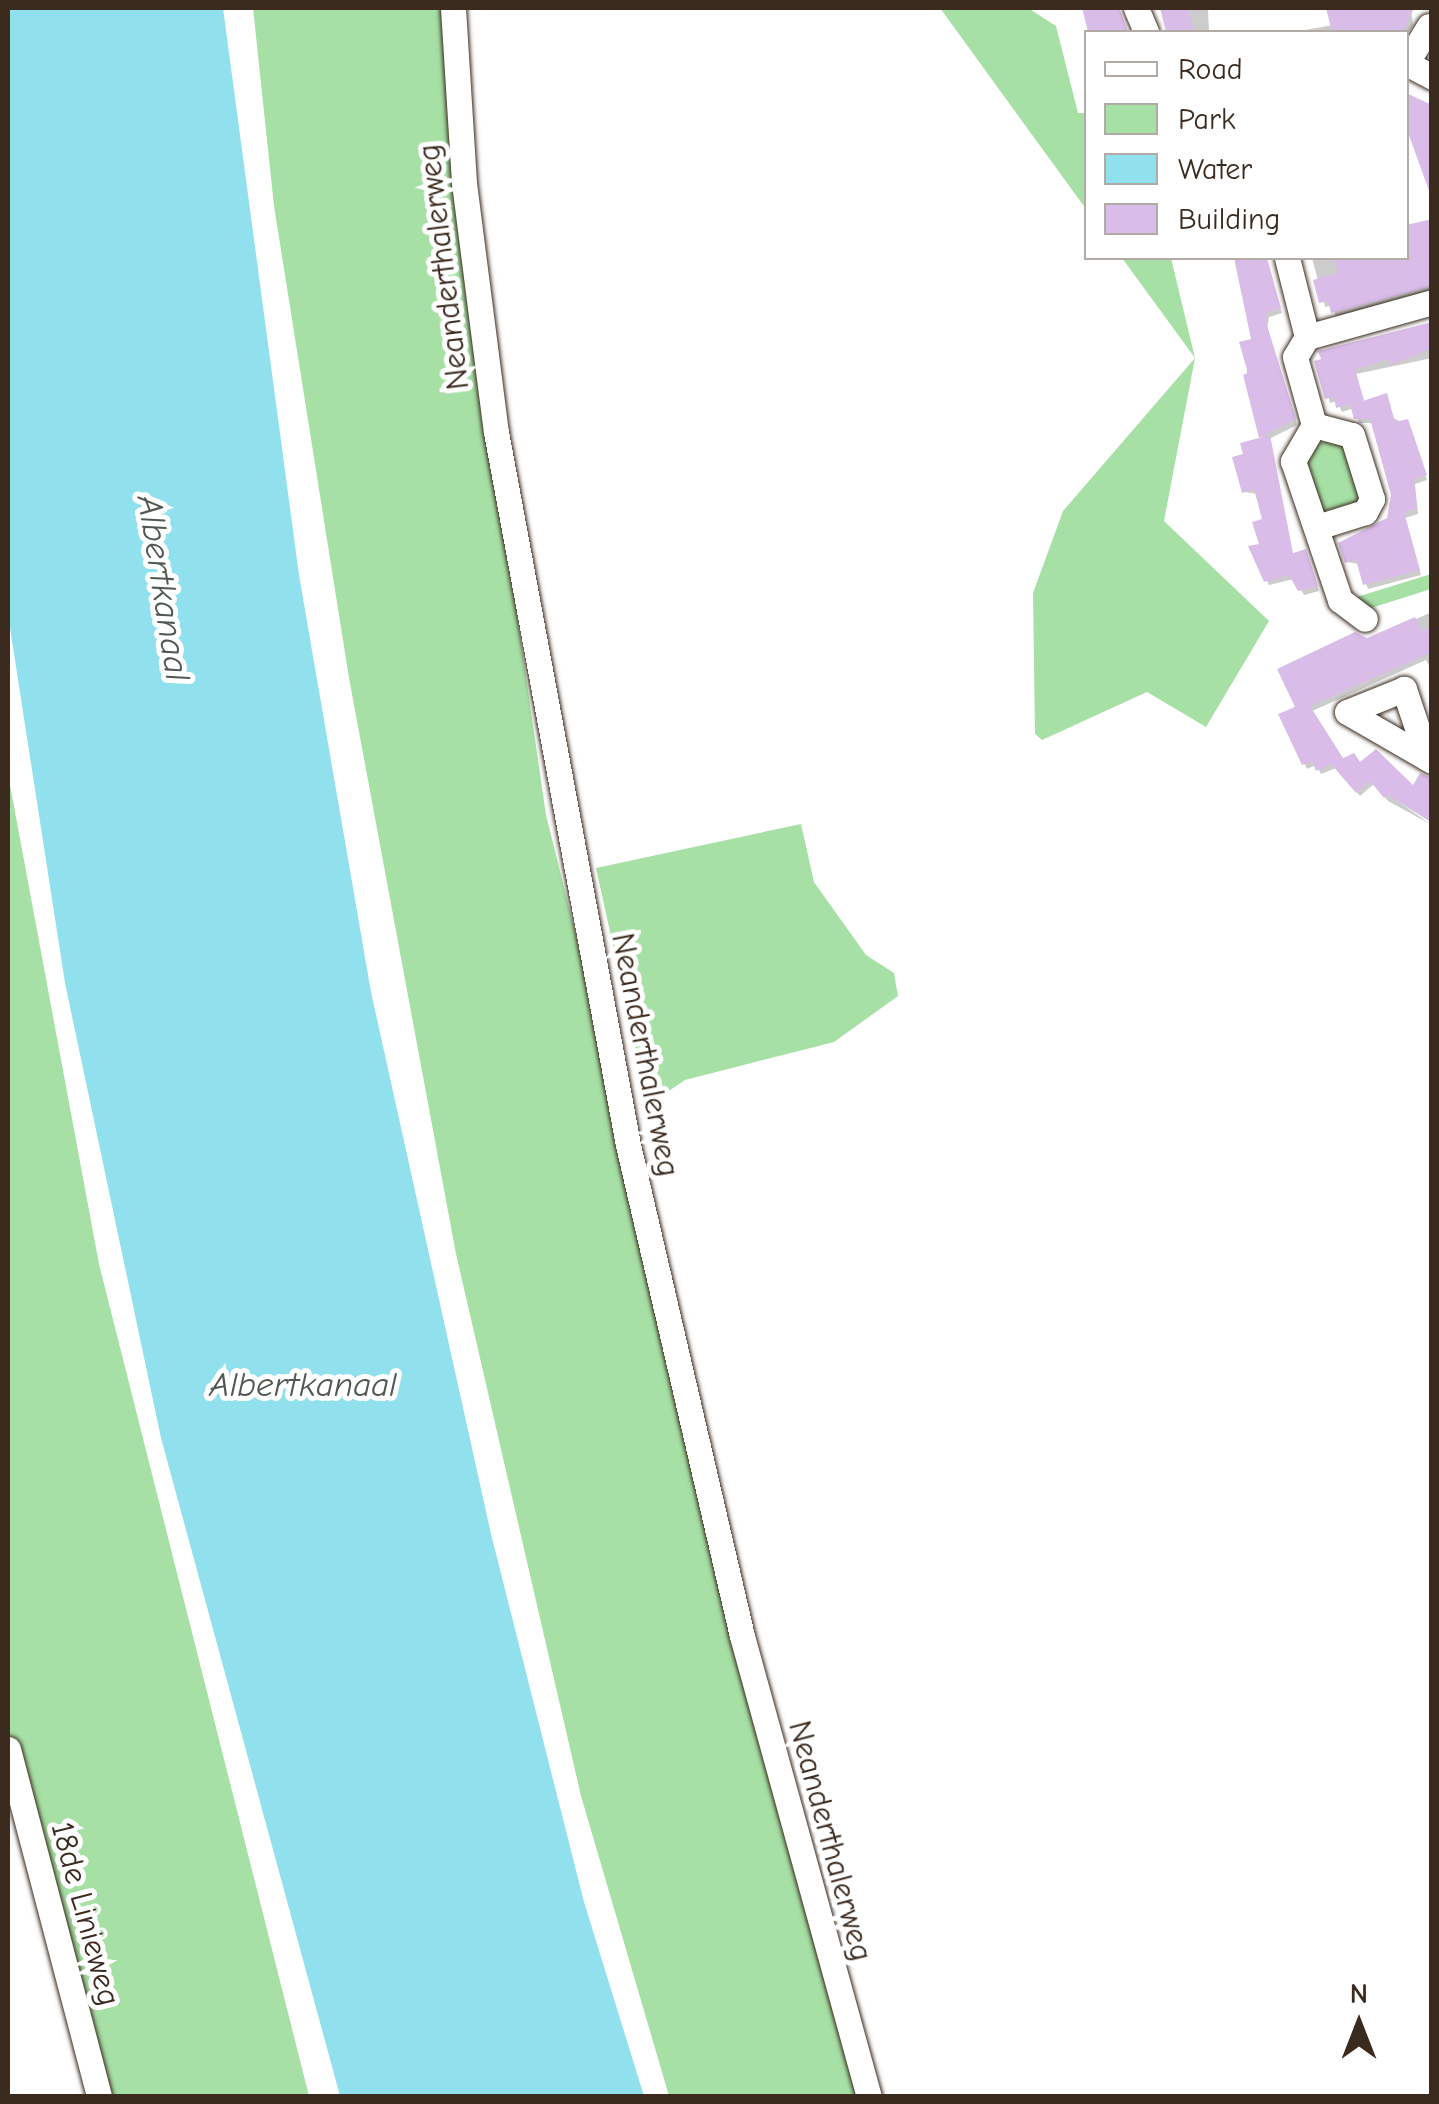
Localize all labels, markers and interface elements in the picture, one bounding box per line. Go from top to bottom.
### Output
legend [1084,30,1409,260]
text: Road [1178,52,1243,87]
text: Park [1178,102,1235,137]
street label: Neanderthalerweg [410,142,478,392]
text: Water [1178,152,1252,187]
text: Building [1178,202,1281,237]
water label: Albertkanaal [128,492,198,684]
street label: Neanderthalerweg [603,930,687,1180]
water label: Albertkanaal [209,1364,397,1406]
street label: Neanderthalerweg [779,1717,881,1965]
street label: 18de Linieweg [42,1818,128,2010]
north arrow [1309,1974,1409,2074]
text: N [1350,1978,1368,2010]

